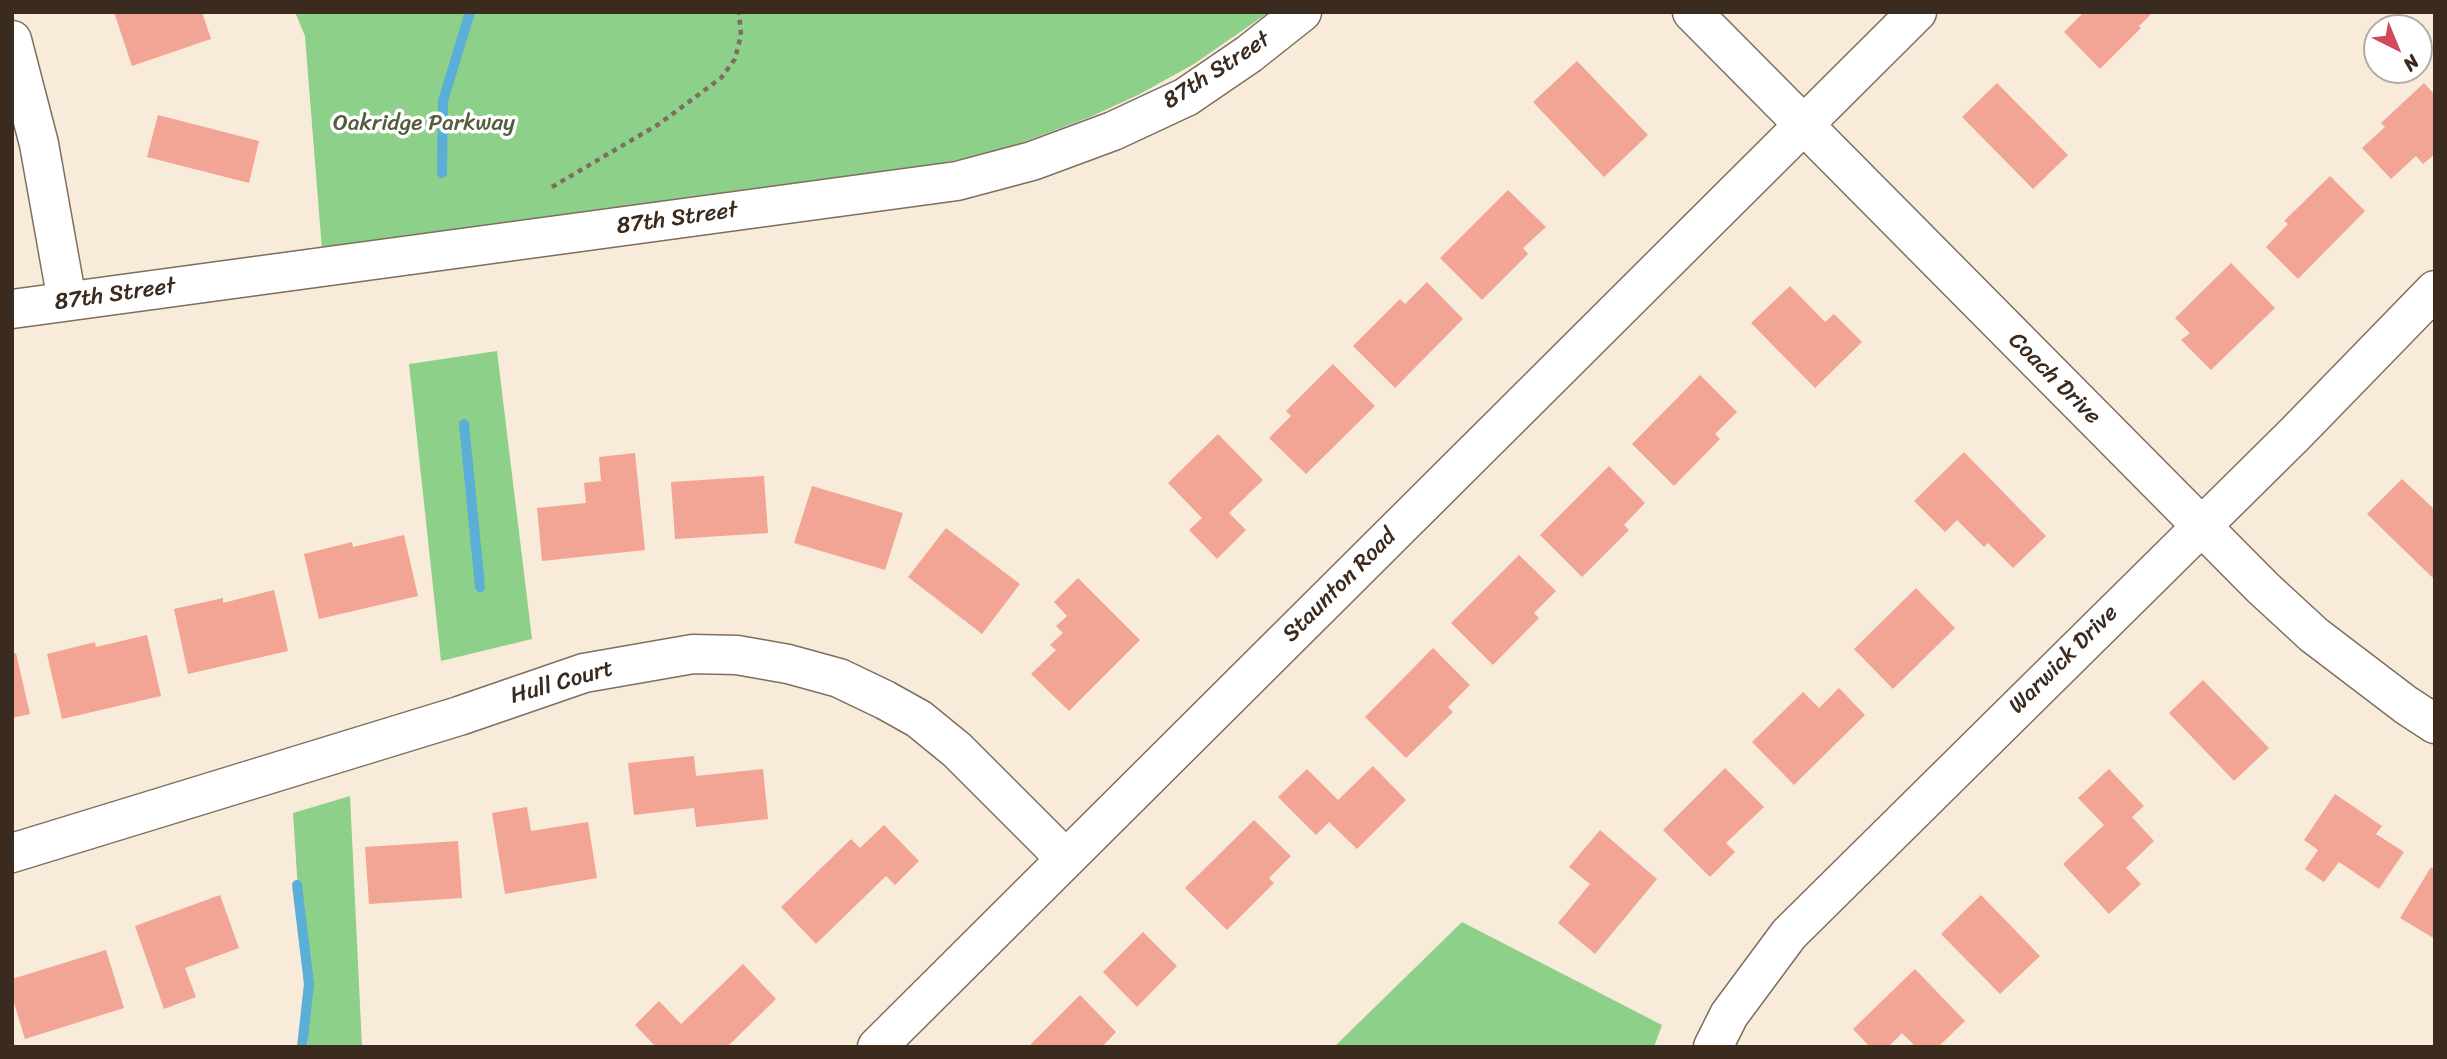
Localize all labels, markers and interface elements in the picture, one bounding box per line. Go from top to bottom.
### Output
north arrow [2363,14,2433,84]
street label: 87th Street [1158,26,1276,116]
text: N [2395,47,2427,80]
park label: Oakridge Parkway [333,110,515,138]
street label: 87th Street [615,197,739,241]
street label: 87th Street [53,273,177,317]
street label: Coach Drive [2002,327,2106,431]
street label: Staunton Road [1278,524,1402,648]
street label: Warwick Drive [2004,600,2124,720]
street label: Hull Court [507,655,617,711]

